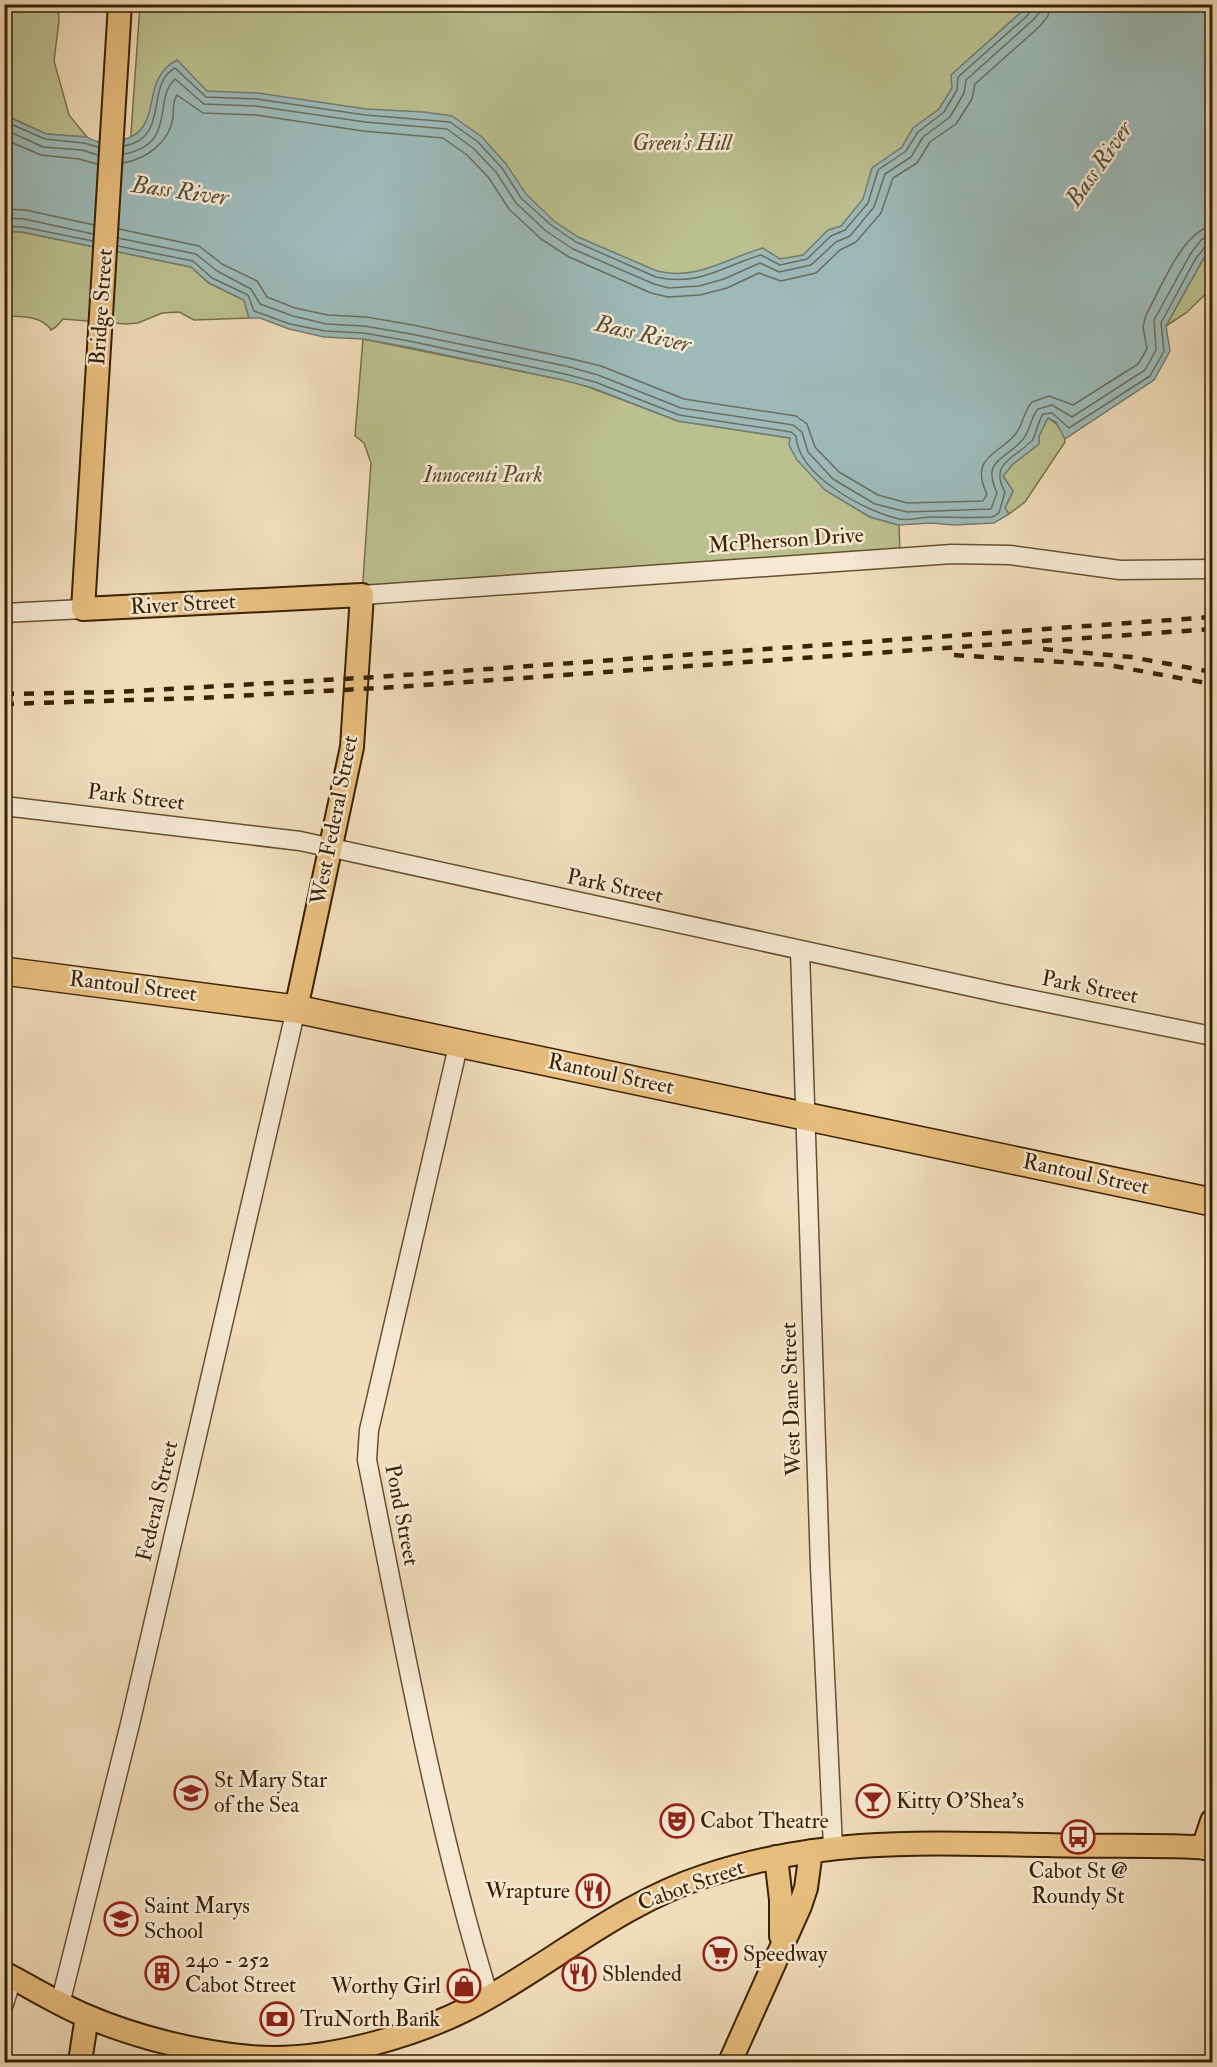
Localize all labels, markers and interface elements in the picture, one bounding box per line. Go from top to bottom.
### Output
water label: Bass River [1058,114,1140,214]
park label: Green's Hill [633,129,733,157]
water label: Bass River [129,169,231,213]
street label: Bridge Street [83,248,119,366]
water label: Bass River [591,308,695,360]
park label: Innocenti Park [423,461,542,489]
street label: McPherson Drive [707,521,865,559]
street label: River Street [129,587,237,621]
street label: West Federal Street [304,733,364,908]
street label: Park Street [86,777,186,817]
street label: Park Street [564,862,666,910]
street label: Rantoul Street [68,964,198,1008]
street label: Park Street [1039,964,1141,1010]
street label: Rantoul Street [545,1047,677,1101]
street label: Rantoul Street [1020,1147,1152,1201]
street label: West Dane Street [774,1322,808,1477]
street label: Federal Street [130,1438,184,1564]
street label: Pond Street [378,1462,426,1568]
place label: St Mary Star of the Sea [214,1766,328,1819]
school or university icon: St Mary Star of the Sea [173,1775,209,1811]
bar icon: Kitty O'Shea's [855,1783,891,1819]
place label: Kitty O'Shea's [896,1787,1024,1815]
theatre icon: Cabot Theatre [659,1803,695,1839]
place label: Cabot Theatre [700,1807,829,1835]
bus stop icon: Cabot St @ Roundy St [1060,1819,1096,1855]
street label: Cabot Street [634,1853,748,1917]
place label: Cabot St @ Roundy St [1028,1857,1128,1910]
restaurant icon: Wrapture [575,1873,611,1909]
place label: Wrapture [484,1877,570,1906]
place label: Saint Marys School [144,1892,250,1945]
school or university icon: Saint Marys School [103,1901,139,1937]
supermarket icon: Speedway [702,1936,738,1972]
place label: Speedway [743,1940,828,1969]
place label: 240 - 252 Cabot Street [185,1946,296,1999]
building icon: 240 - 252 Cabot Street [144,1955,180,1991]
restaurant icon: Sblended [561,1956,597,1992]
place label: Sblended [602,1960,682,1988]
shop icon: Worthy Girl [446,1968,482,2004]
place label: Worthy Girl [330,1972,441,2000]
bank icon: TruNorth Bank [259,2001,295,2037]
place label: TruNorth Bank [300,2005,441,2033]

